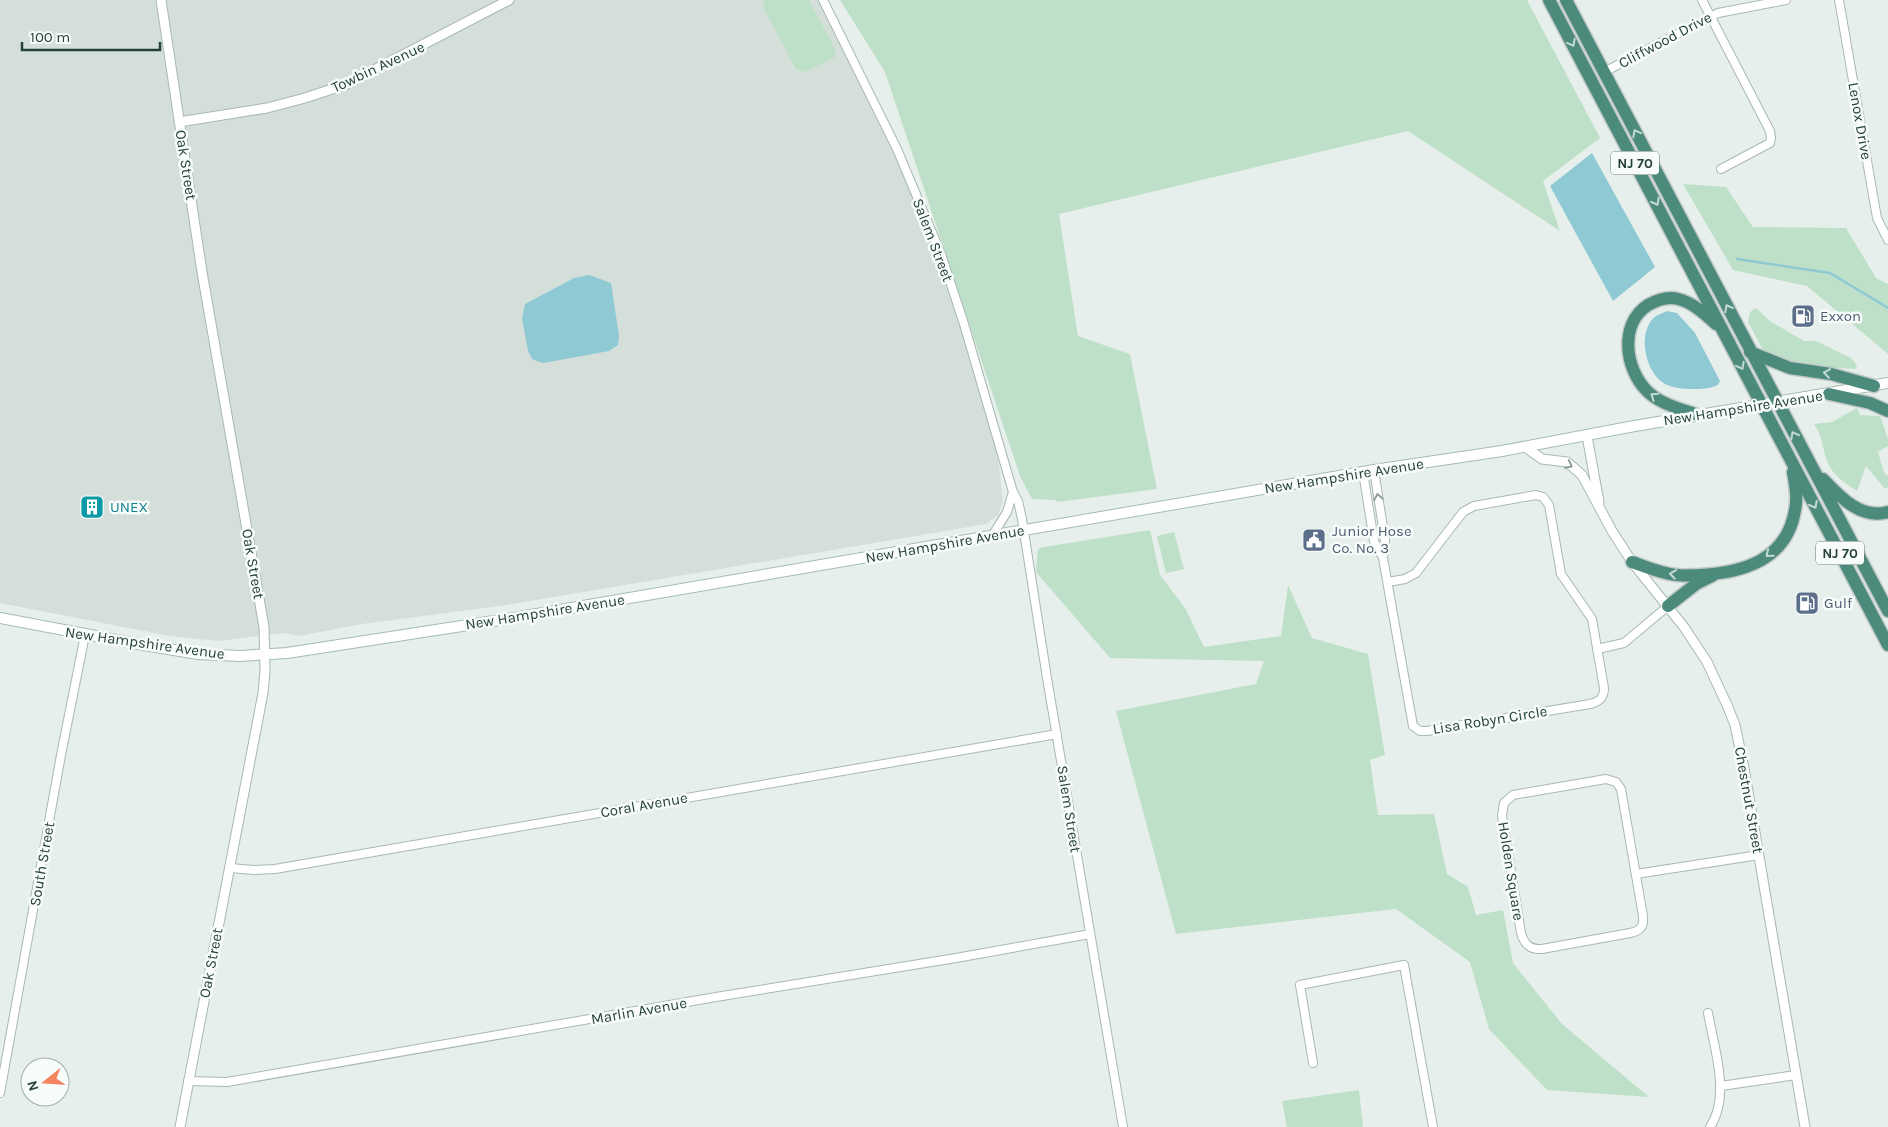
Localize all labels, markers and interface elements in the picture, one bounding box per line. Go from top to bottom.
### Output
street label: Cliffwood Drive [1615,8,1715,72]
scale bar [22,20,160,52]
text: 100 m [30,28,70,46]
street label: Towbin Avenue [329,38,427,96]
one-way arrow [1566,38,1576,47]
street label: Lenox Drive [1844,81,1876,161]
street label: Oak Street [172,128,201,202]
one-way arrow [1632,130,1642,139]
road number: NJ 70 [1611,152,1659,174]
street label: Salem Street [909,196,957,285]
one-way arrow [1650,197,1660,206]
fuel station icon: Exxon [1790,303,1816,329]
one-way arrow [1724,305,1734,314]
place label: Exxon [1820,307,1861,325]
one-way arrow [1735,361,1745,370]
one-way arrow [1822,369,1831,379]
street label: New Hampshire Avenue [1662,387,1824,429]
one-way arrow [1650,393,1660,402]
one-way arrow [1791,431,1801,440]
street label: New Hampshire Avenue [1263,455,1425,497]
one-way arrow [1563,459,1572,469]
one-way arrow [1374,492,1384,501]
building icon: UNEX [79,494,105,520]
place label: UNEX [110,498,148,516]
one-way arrow [1808,500,1818,509]
street label: New Hampshire Avenue [864,521,1026,567]
place label: Junior Hose Co. No. 3 [1332,522,1412,557]
street label: Oak Street [238,527,268,601]
public building icon: Junior Hose Co. No. 3 [1301,527,1327,553]
road number: NJ 70 [1816,542,1864,564]
one-way arrow [1766,549,1775,557]
one-way arrow [1669,569,1677,580]
fuel station icon: Gulf [1794,590,1820,616]
street label: New Hampshire Avenue [464,591,626,633]
place label: Gulf [1824,594,1853,612]
street label: New Hampshire Avenue [64,623,226,663]
street label: Lisa Robyn Circle [1431,702,1549,738]
street label: Chestnut Street [1731,745,1767,855]
street label: Salem Street [1053,764,1085,854]
street label: Coral Avenue [599,788,689,822]
street label: South Street [26,820,58,908]
street label: Holden Square [1494,820,1528,922]
street label: Oak Street [195,926,227,1000]
street label: Marlin Avenue [590,994,688,1028]
north arrow [20,1057,70,1107]
text: N [23,1078,43,1093]

